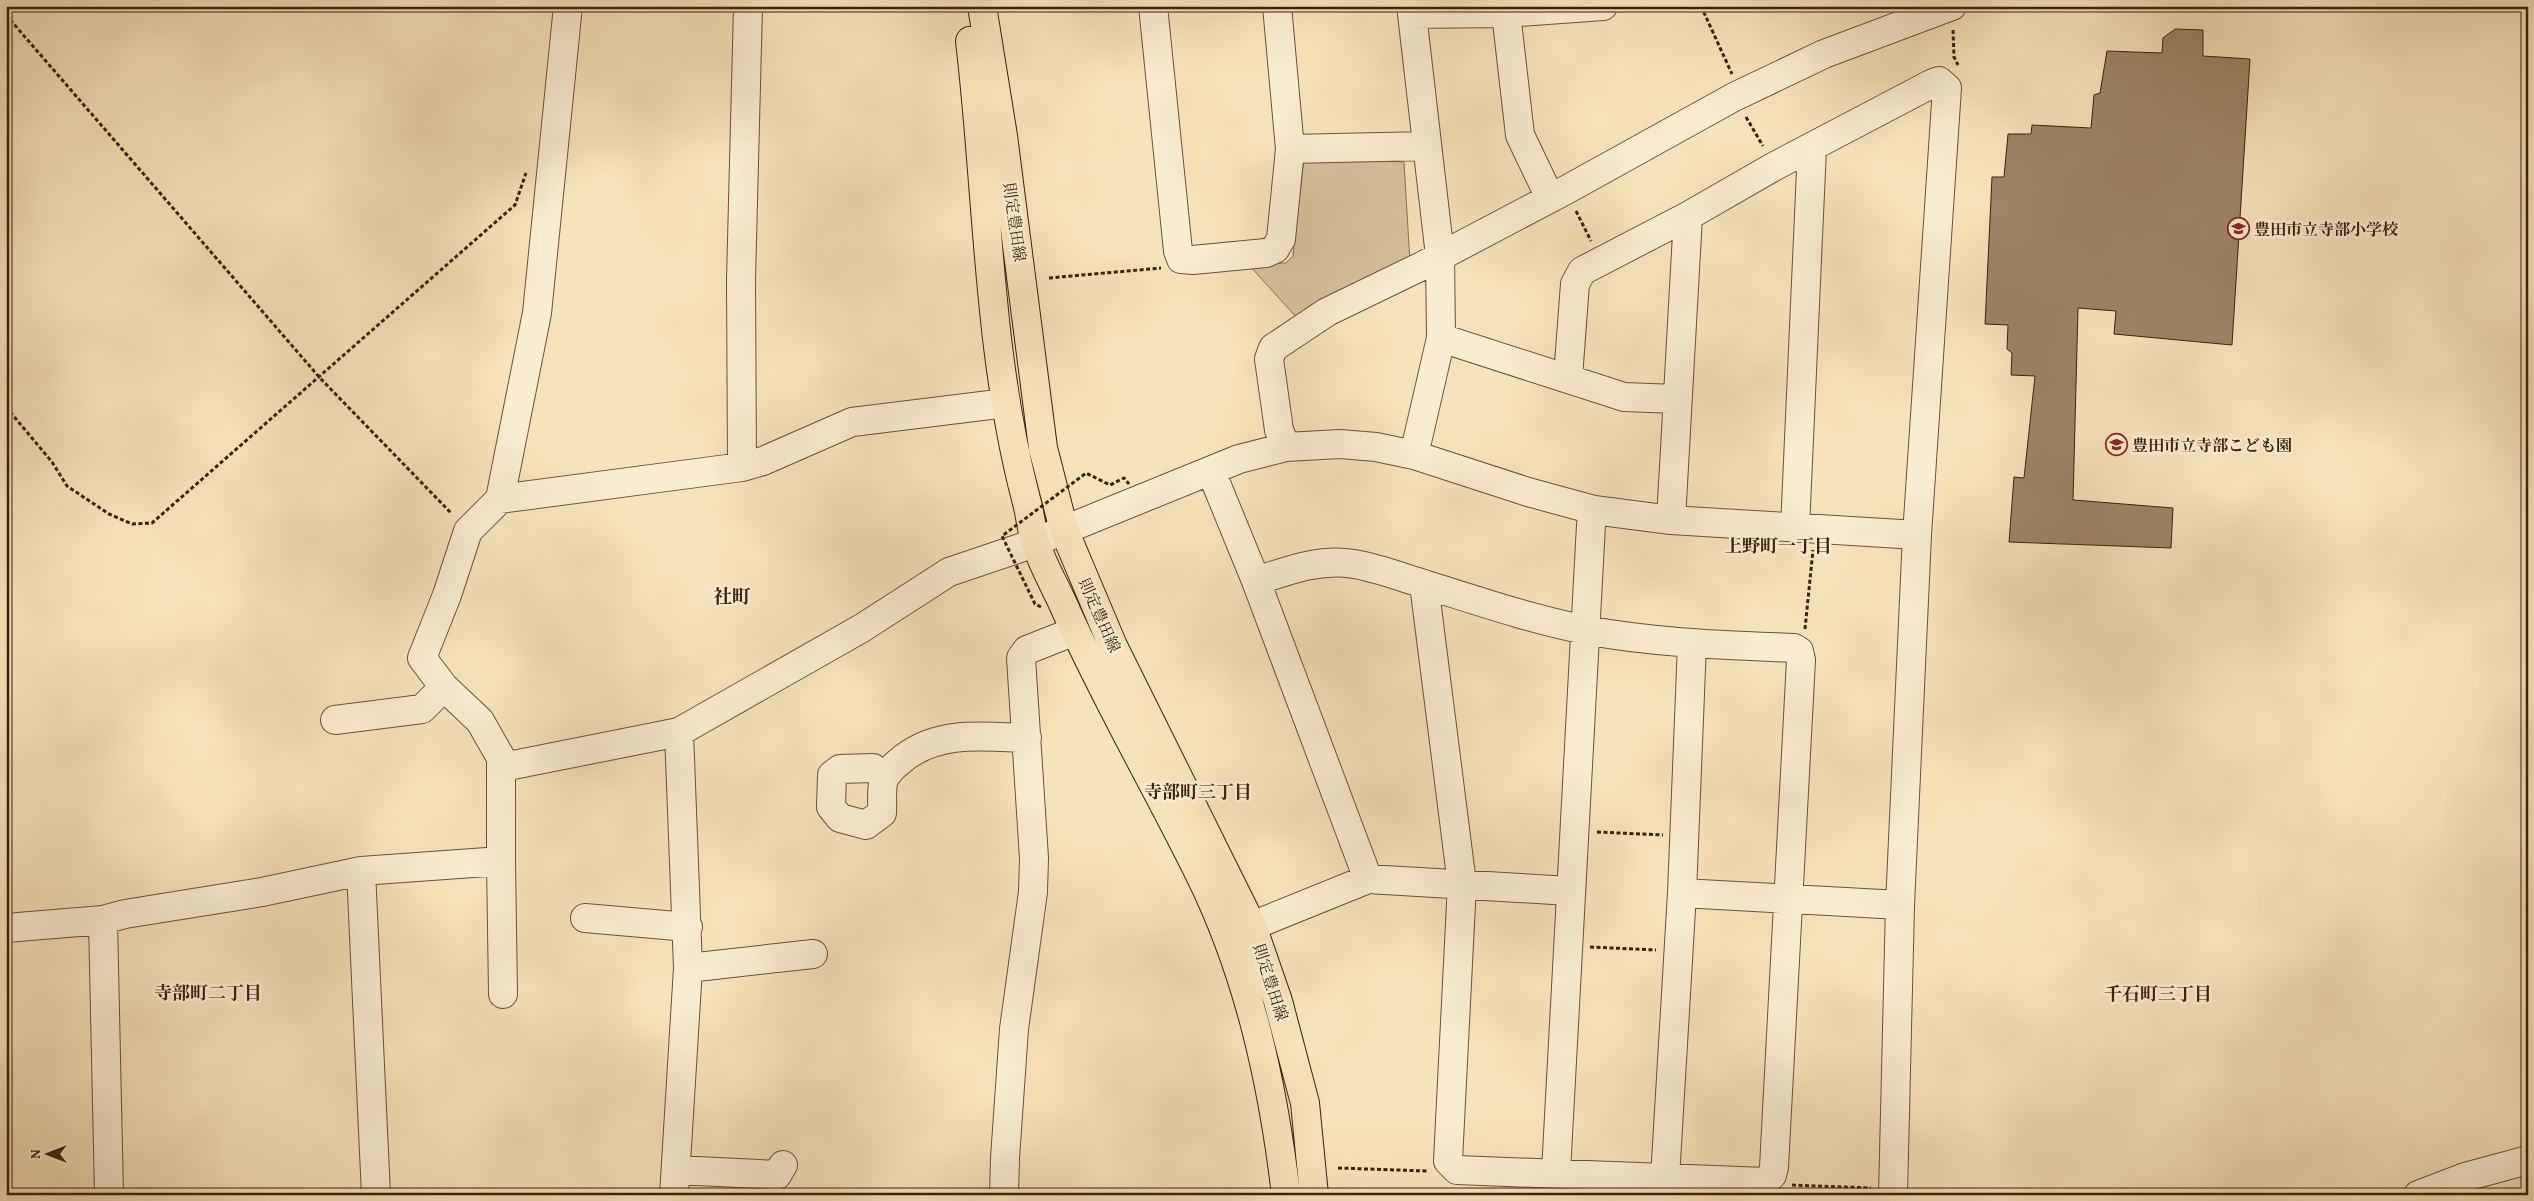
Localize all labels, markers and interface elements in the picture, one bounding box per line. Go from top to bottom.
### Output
street label: 則定豊田線 [998,181,1032,263]
school or university icon: 豊田市立寺部小学校 [2226,217,2250,241]
place label: 豊田市立寺部小学校 [2254,217,2399,241]
school or university icon: 豊田市立寺部こども園 [2104,433,2128,457]
place label: 豊田市立寺部こども園 [2132,433,2292,457]
district label: 上野町一丁目 [1724,532,1832,559]
street label: 則定豊田線 [1073,574,1127,656]
district label: 社町 [713,582,751,610]
district label: 寺部町三丁目 [1144,778,1252,805]
street label: 則定豊田線 [1247,940,1295,1024]
district label: 寺部町二丁目 [154,979,262,1006]
district label: 千石町三丁目 [2104,980,2212,1007]
north arrow [22,1128,72,1178]
text: N [25,1149,45,1159]

